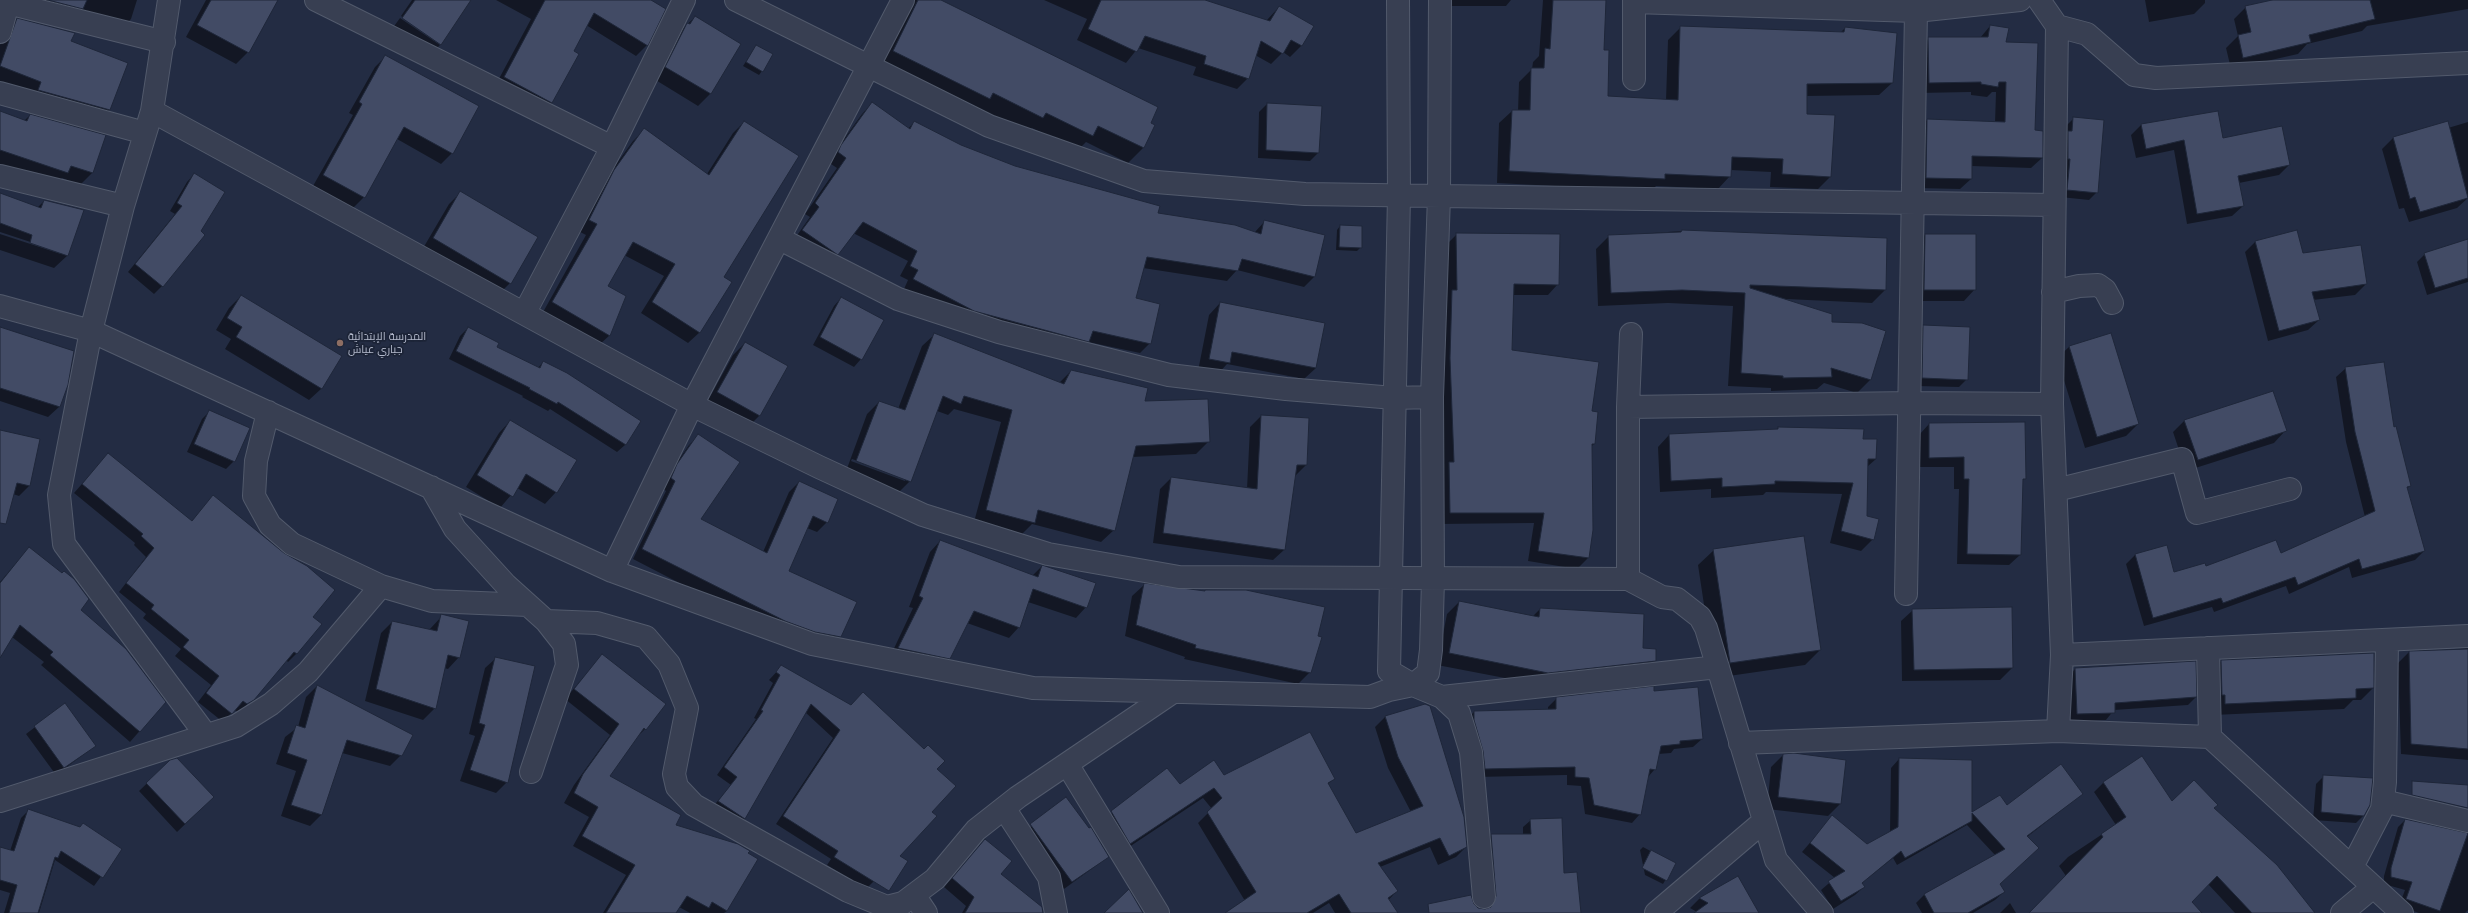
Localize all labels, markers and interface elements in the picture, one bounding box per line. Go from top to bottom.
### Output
place label: المدرسة الإبتدائية جباري عياش [348,330,426,356]
marker: المدرسة الإبتدائية جباري عياش [335,338,345,348]

